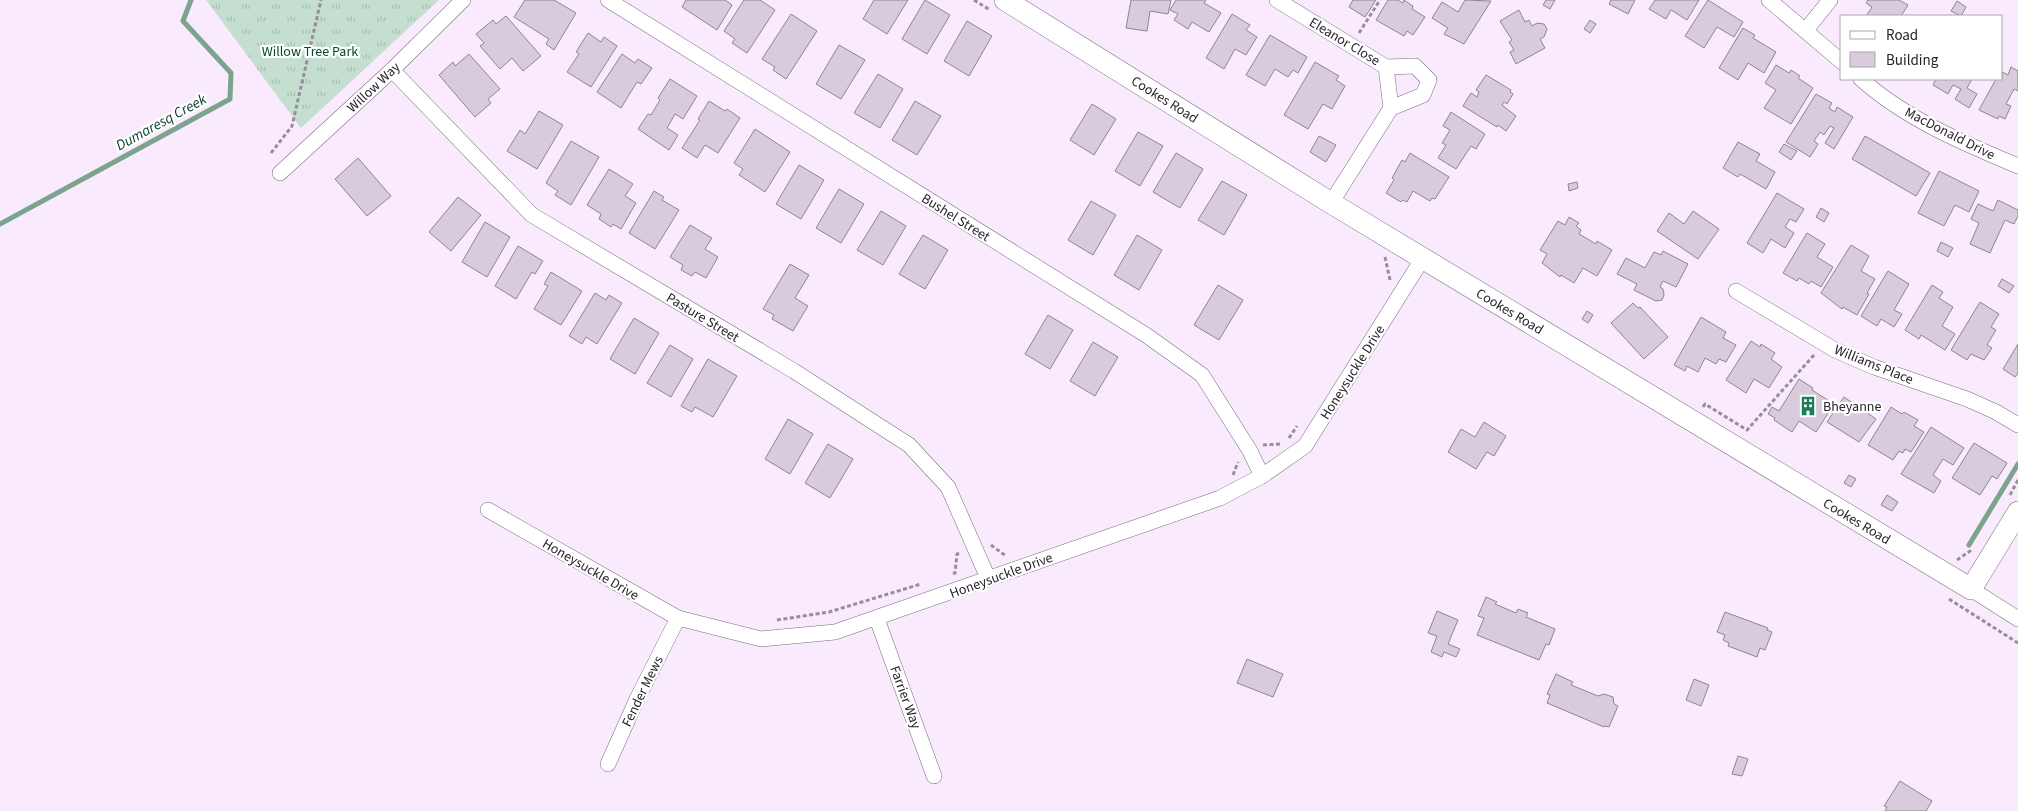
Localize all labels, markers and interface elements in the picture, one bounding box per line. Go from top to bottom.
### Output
street label: Eleanor Close [1305,13,1384,71]
legend [1840,15,2003,80]
text: Road [1886,25,1918,46]
park label: Willow Tree Park [262,42,358,62]
text: Building [1886,50,1939,71]
street label: Willow Way [343,57,405,118]
street label: Cookes Road [1127,71,1202,128]
water label: Dumaresq Creek [112,88,211,156]
street label: MacDonald Drive [1901,103,1998,165]
street label: Bushel Street [917,189,994,247]
street label: Cookes Road [1472,284,1547,340]
street label: Pasture Street [662,288,743,348]
street label: Honeysuckle Drive [1316,321,1390,424]
street label: Williams Place [1831,340,1916,390]
building icon: Bheyanne [1797,395,1819,417]
place label: Bheyanne [1823,397,1881,417]
street label: Cookes Road [1819,494,1894,550]
street label: Honeysuckle Drive [539,534,642,606]
street label: Honeysuckle Drive [947,548,1056,604]
street label: Fender Mews [617,652,669,730]
street label: Farrier Way [884,663,926,732]

